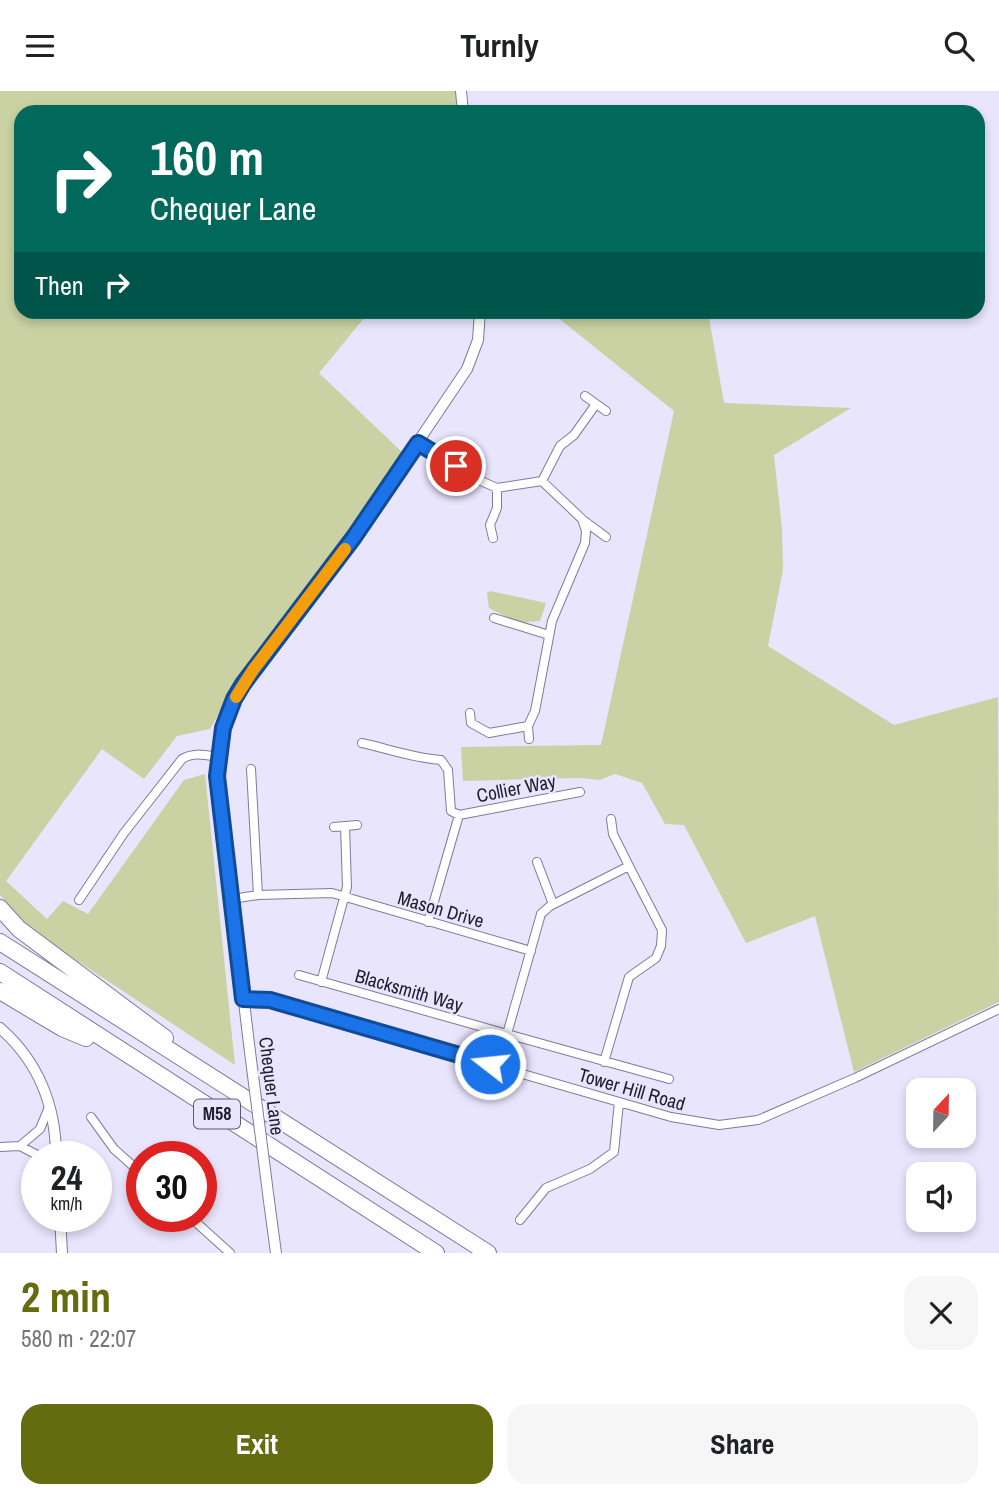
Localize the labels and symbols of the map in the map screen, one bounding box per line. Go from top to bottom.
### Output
pin [426,436,486,496]
street label: Collier Way [474,768,558,808]
street label: Mason Drive [395,884,487,934]
street label: Blacksmith Way [352,962,466,1018]
position arrow [453,1027,527,1101]
street label: Chequer Lane [253,1035,291,1137]
street label: Tower Hill Road [576,1061,688,1117]
north arrow [906,1078,976,1148]
road number: M58 [194,1099,240,1129]
speed limit sign: 30 [126,1141,217,1232]

